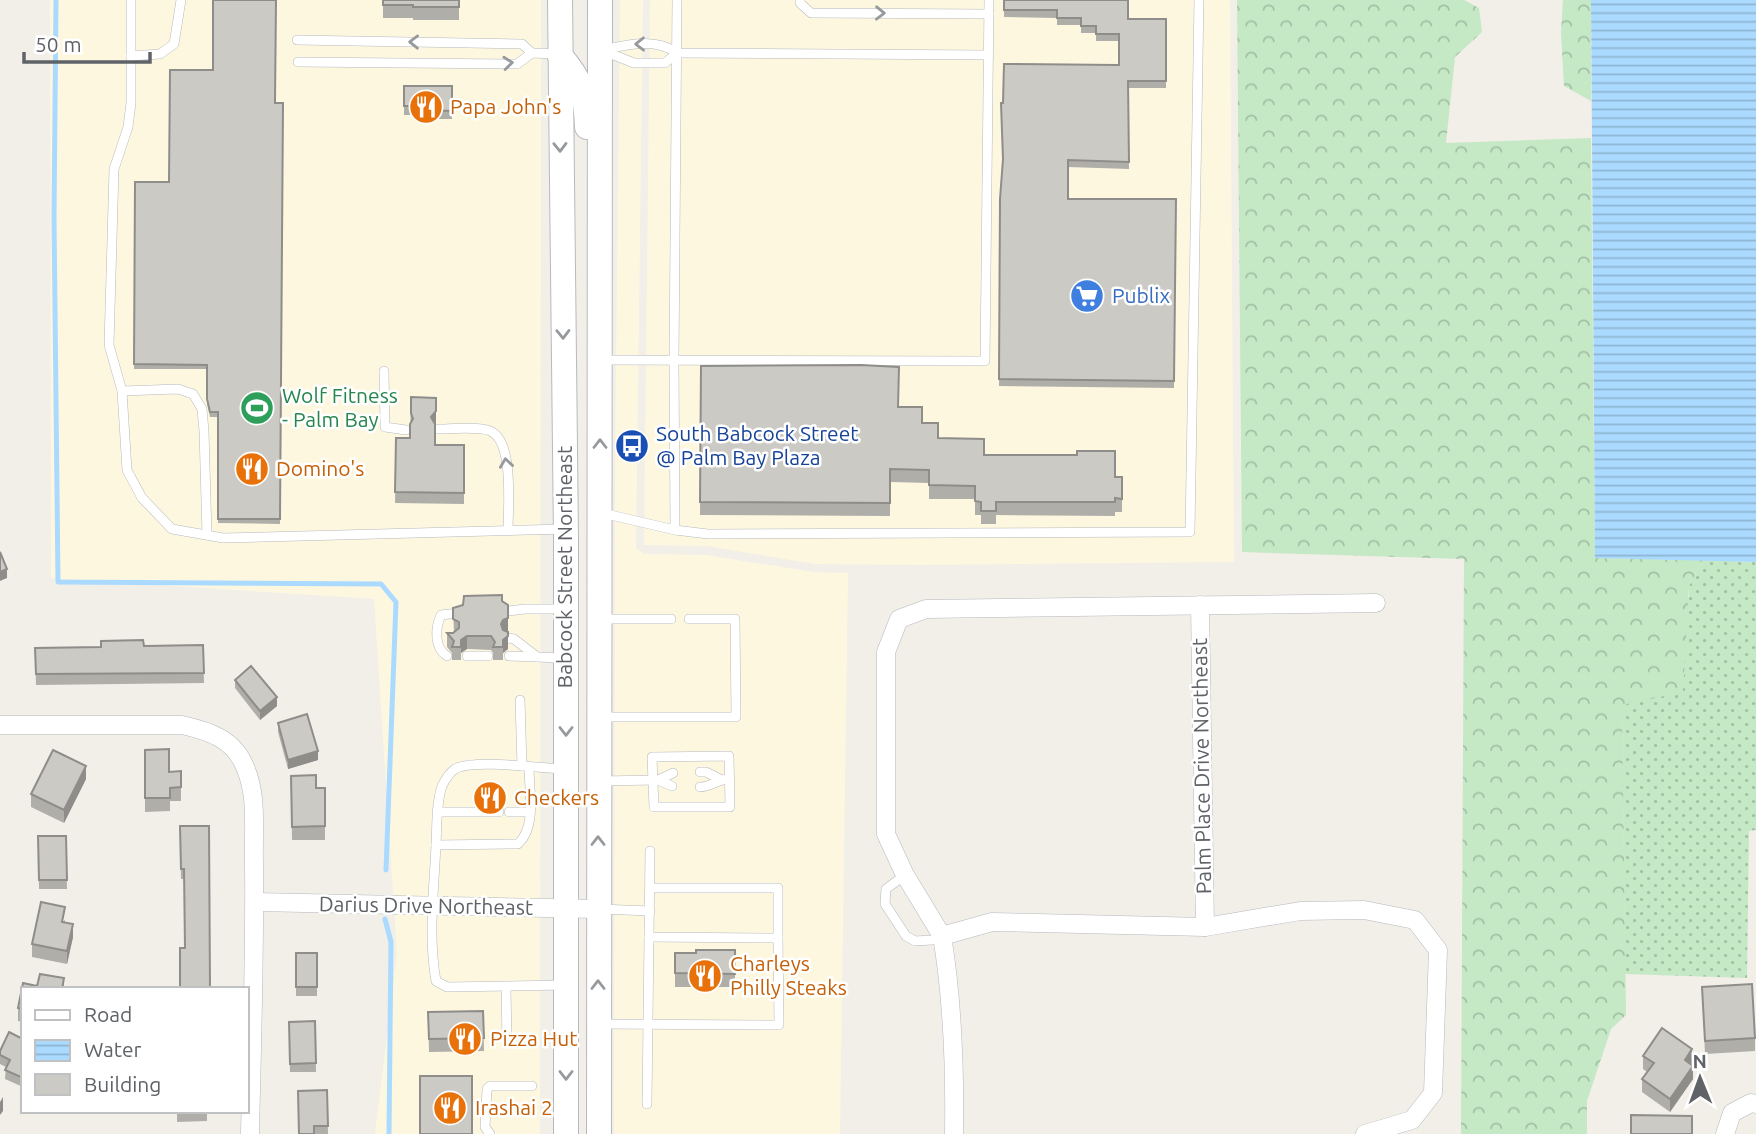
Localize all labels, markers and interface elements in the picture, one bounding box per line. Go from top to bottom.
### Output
one-way arrow [874,6,885,21]
scale bar [24,21,150,65]
text: 50 m [35,32,82,56]
one-way arrow [408,34,419,50]
one-way arrow [634,37,645,52]
one-way arrow [503,56,514,71]
restaurant icon: Papa John's [407,88,445,126]
place label: Papa John's [450,94,561,118]
one-way arrow [552,142,568,152]
supermarket icon: Publix [1068,277,1106,315]
place label: Publix [1112,283,1170,307]
one-way arrow [555,329,571,339]
place label: Wolf Fitness - Palm Bay [282,383,398,431]
sports icon: Wolf Fitness - Palm Bay [238,389,276,427]
place label: South Babcock Street @ Palm Bay Plaza [656,421,859,469]
bus stop icon: South Babcock Street @ Palm Bay Plaza [613,427,651,465]
one-way arrow [592,439,607,450]
street label: Babcock Street Northeast [552,446,576,688]
restaurant icon: Domino's [233,450,271,488]
place label: Domino's [276,456,364,480]
one-way arrow [499,457,514,469]
street label: Palm Place Drive Northeast [1187,638,1215,894]
one-way arrow [558,726,574,737]
restaurant icon: Checkers [471,779,509,817]
place label: Checkers [514,785,599,809]
one-way arrow [590,835,606,846]
street label: Darius Drive Northeast [319,891,533,919]
place label: Charleys Philly Steaks [730,951,847,999]
restaurant icon: Charleys Philly Steaks [686,957,724,995]
one-way arrow [591,979,606,990]
legend [21,987,248,1113]
text: Road [84,1002,132,1026]
restaurant icon: Pizza Hut [446,1020,484,1058]
place label: Pizza Hut [490,1026,577,1050]
text: Water [84,1037,142,1061]
north arrow [1665,1043,1735,1113]
text: N [1692,1050,1707,1072]
one-way arrow [558,1070,574,1081]
text: Building [84,1072,161,1096]
restaurant icon: Irashai 2 [431,1089,469,1127]
place label: Irashai 2 [475,1095,553,1119]

